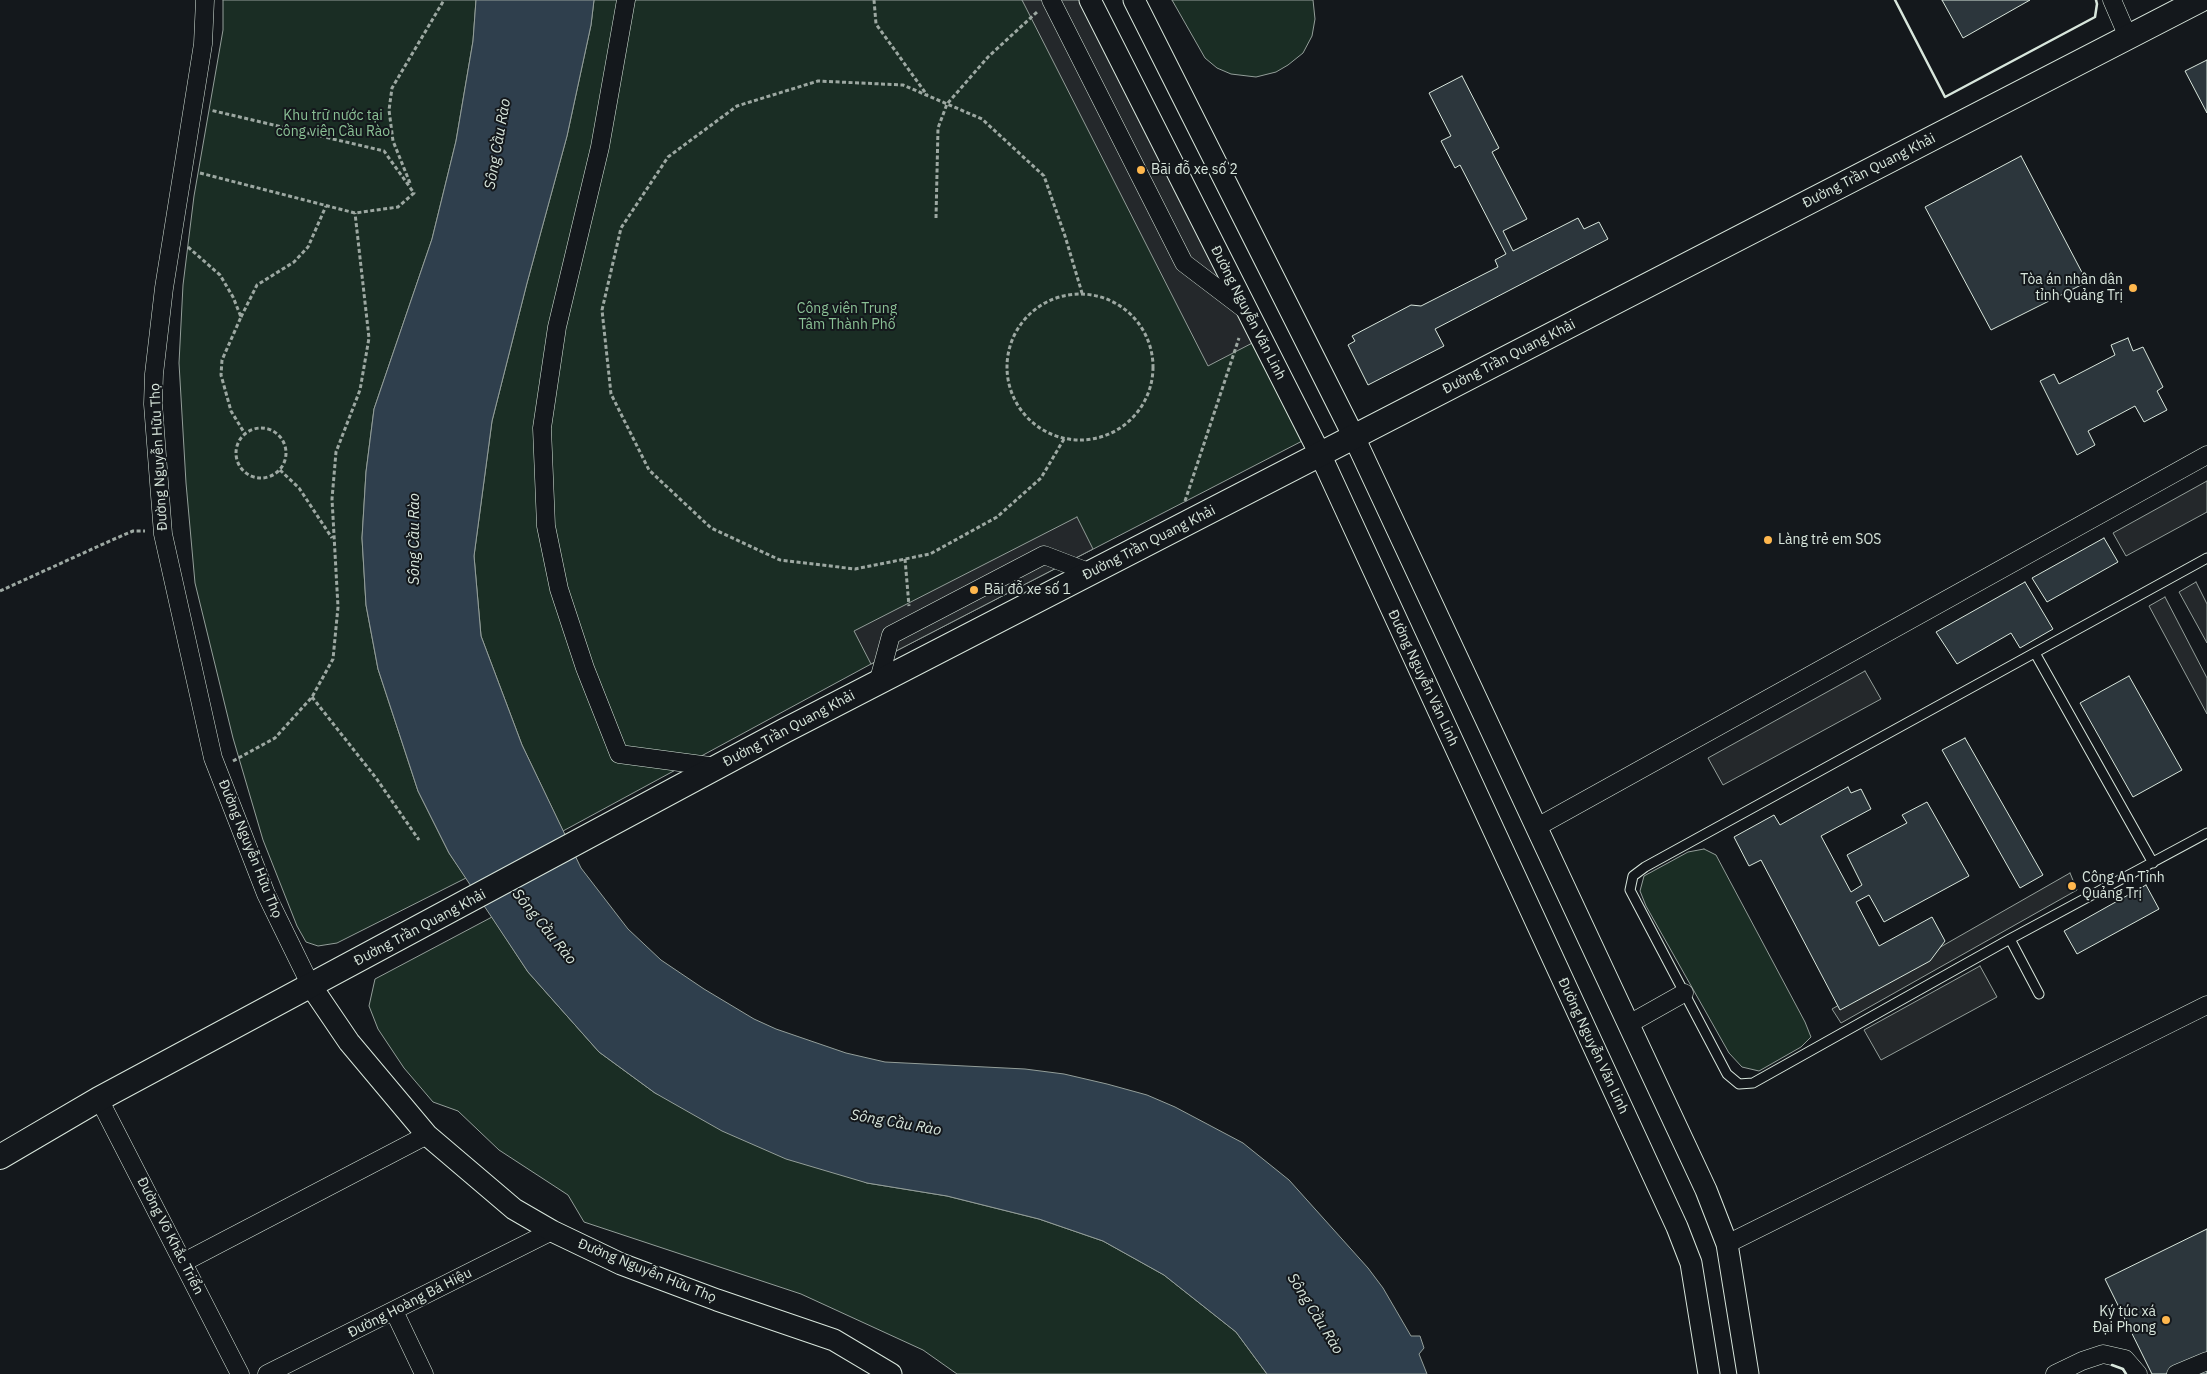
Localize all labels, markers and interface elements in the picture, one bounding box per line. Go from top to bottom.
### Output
water label: Sông Cầu Rào [481,97,515,191]
park label: Khu trữ nước tại công viên Cầu Rào [276,108,390,140]
street label: Đường Trần Quang Khải [1800,130,1938,212]
place label: Bãi đỗ xe số 2 [1151,162,1238,178]
marker: Bãi đỗ xe số 2 [1135,164,1147,176]
street label: Đường Nguyễn Văn Linh [1207,243,1289,383]
place label: Tòa án nhân dân tỉnh Quảng Trị [2020,272,2123,304]
marker: Tòa án nhân dân tỉnh Quảng Trị [2127,282,2139,294]
park label: Công viên Trung Tâm Thành Phố [797,301,897,334]
street label: Đường Trần Quang Khải [1440,316,1578,398]
street label: Đường Nguyễn Hữu Thọ [147,383,171,531]
water label: Sông Cầu Rào [406,493,424,585]
street label: Đường Trần Quang Khải [1080,502,1218,584]
place label: Làng trẻ em SOS [1778,532,1881,548]
marker: Làng trẻ em SOS [1762,534,1774,546]
place label: Bãi đỗ xe số 1 [984,582,1071,598]
marker: Bãi đỗ xe số 1 [968,584,980,596]
street label: Đường Nguyễn Văn Linh [1384,607,1462,749]
street label: Đường Trần Quang Khải [720,687,858,771]
street label: Đường Nguyễn Hữu Thọ [215,777,285,921]
place label: Công An Tỉnh Quảng Trị [2082,870,2165,902]
marker: Công An Tỉnh Quảng Trị [2066,880,2078,892]
street label: Đường Trần Quang Khải [351,886,489,970]
water label: Sông Cầu Rào [508,886,580,968]
street label: Đường Nguyễn Văn Linh [1554,975,1632,1117]
water label: Sông Cầu Rào [849,1106,943,1140]
street label: Đường Võ Khắc Triển [133,1175,207,1297]
street label: Đường Nguyễn Hữu Thọ [575,1236,719,1306]
street label: Đường Hoàng Bá Hiệu [345,1264,475,1342]
water label: Sông Cầu Rào [1283,1270,1347,1358]
place label: Ký túc xá Đại Phong [2093,1304,2156,1336]
marker: Ký túc xá Đại Phong [2160,1314,2172,1326]

